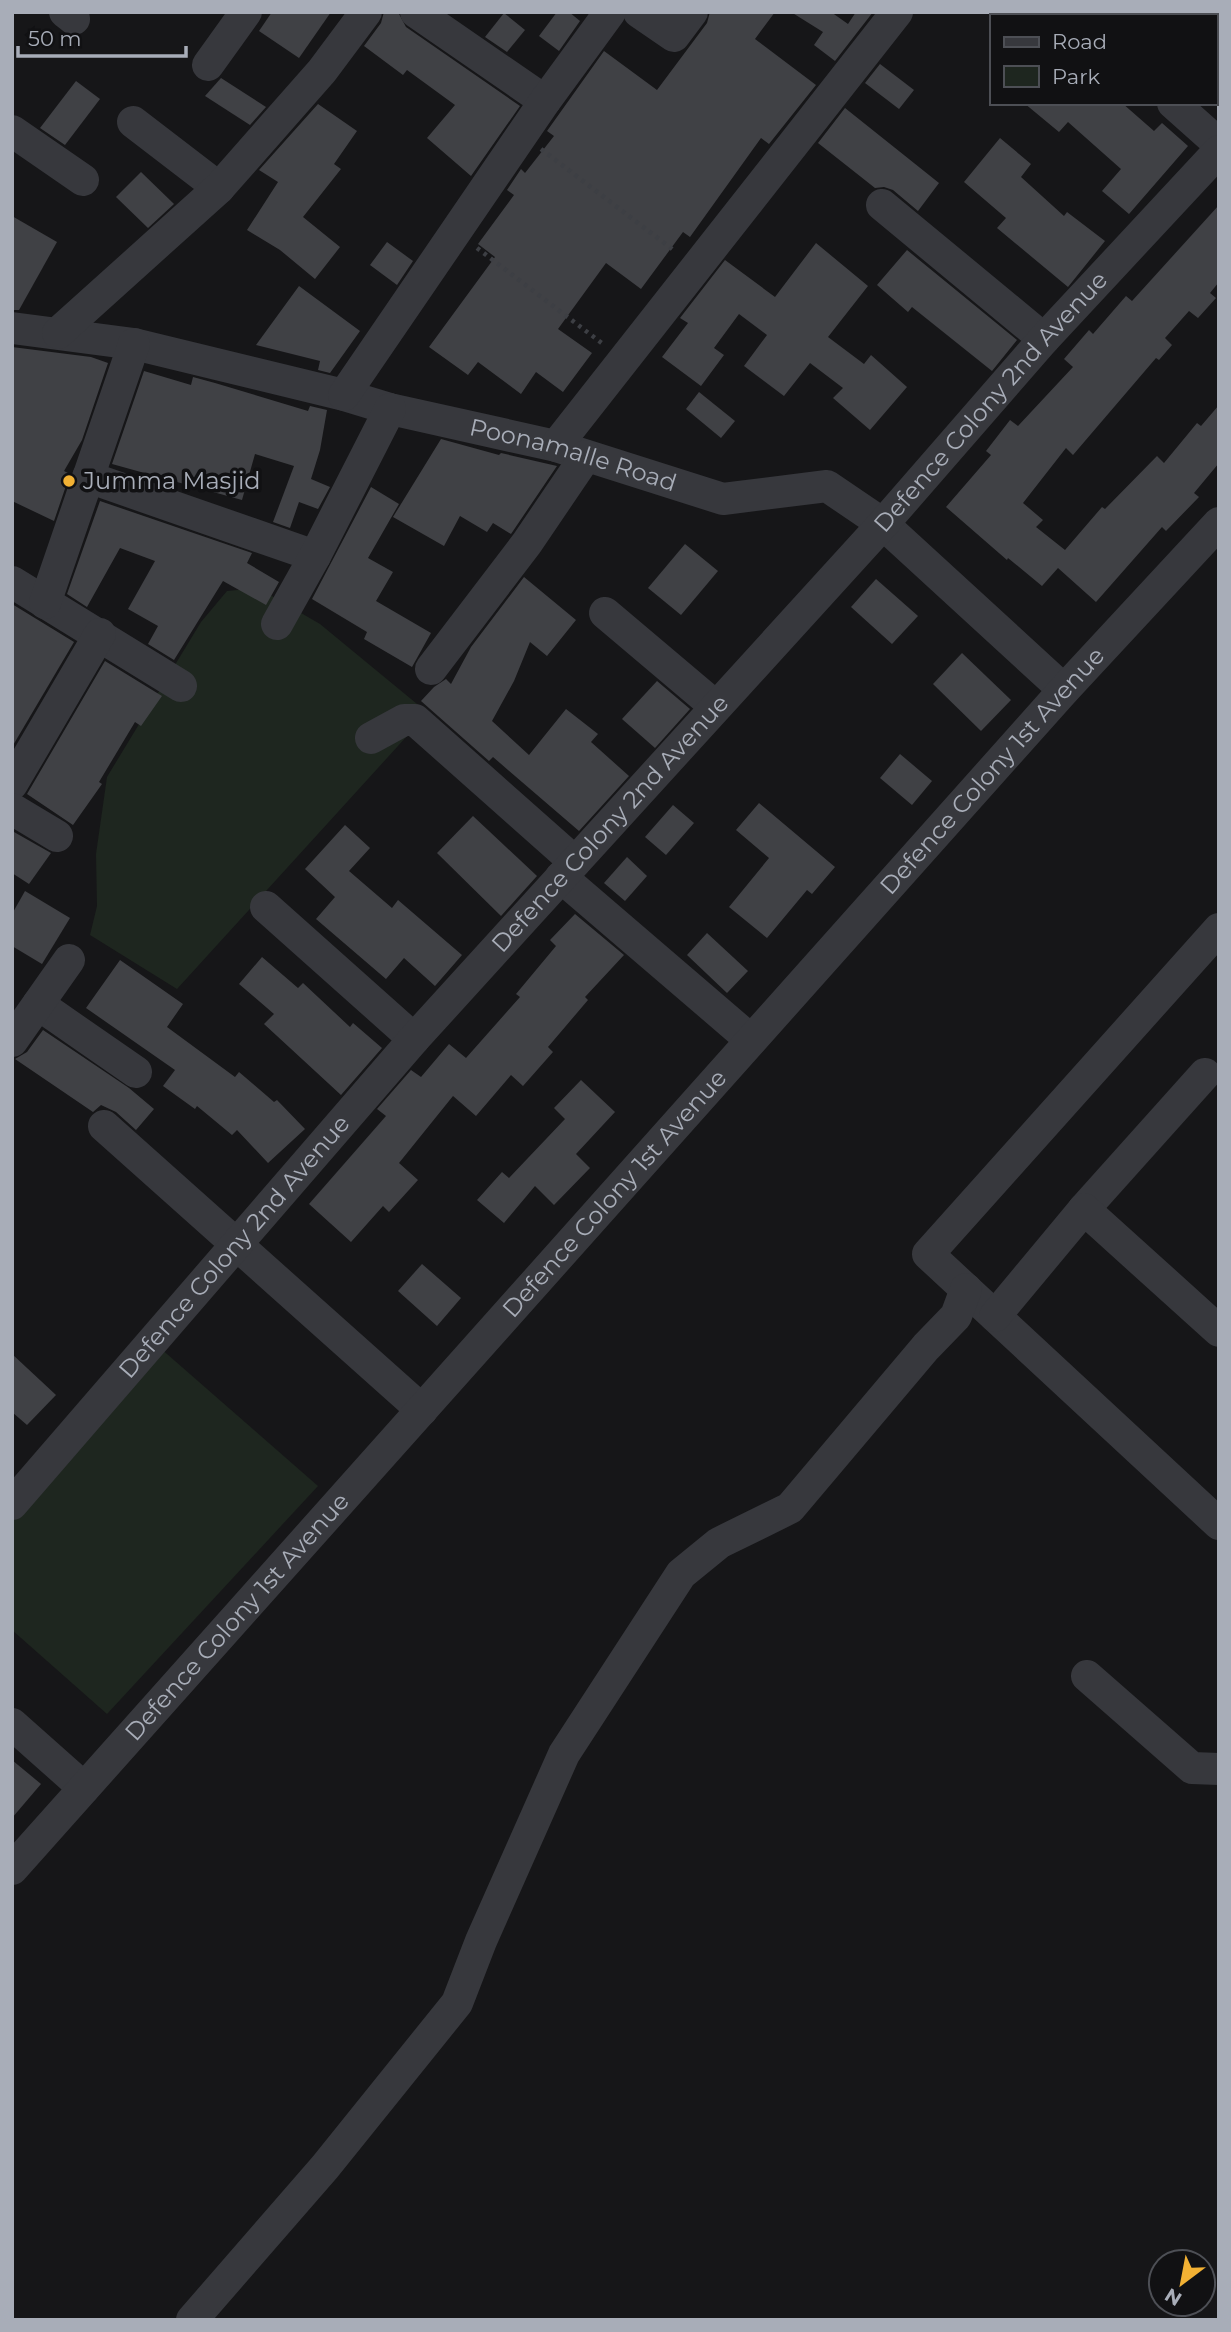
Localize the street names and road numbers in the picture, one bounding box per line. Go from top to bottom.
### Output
street label: Defence Colony 2nd Avenue [867,265,1113,538]
street label: Poonamalle Road [467,412,680,497]
street label: Defence Colony 1st Avenue [874,641,1110,900]
street label: Defence Colony 2nd Avenue [485,688,734,958]
street label: Defence Colony 1st Avenue [496,1063,732,1323]
street label: Defence Colony 2nd Avenue [112,1109,356,1384]
street label: Defence Colony 1st Avenue [119,1487,355,1746]

